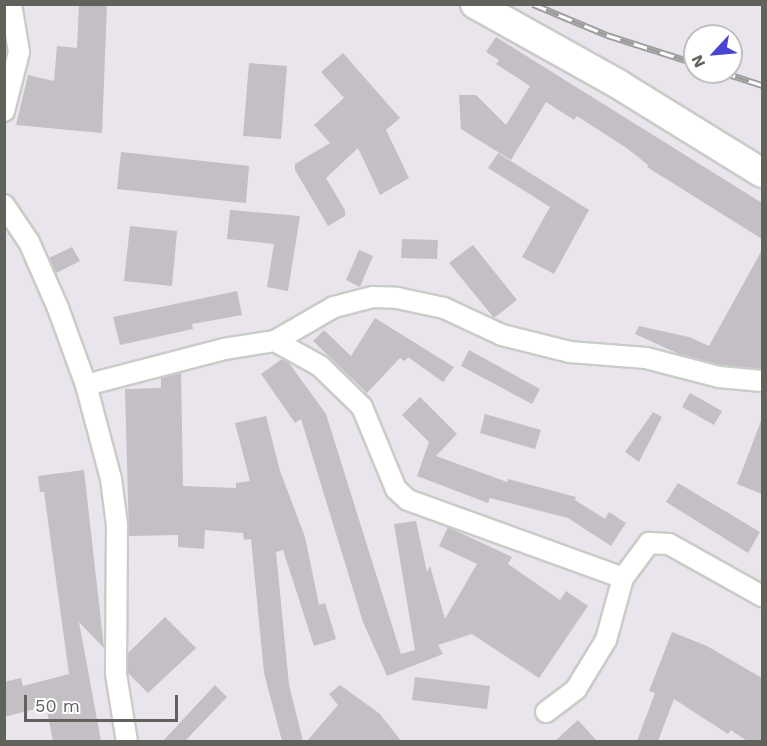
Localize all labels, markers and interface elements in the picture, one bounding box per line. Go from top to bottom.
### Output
north arrow [683,24,743,84]
text: N [687,52,709,71]
scale bar [27,683,182,721]
text: 50 m [35,695,80,716]

